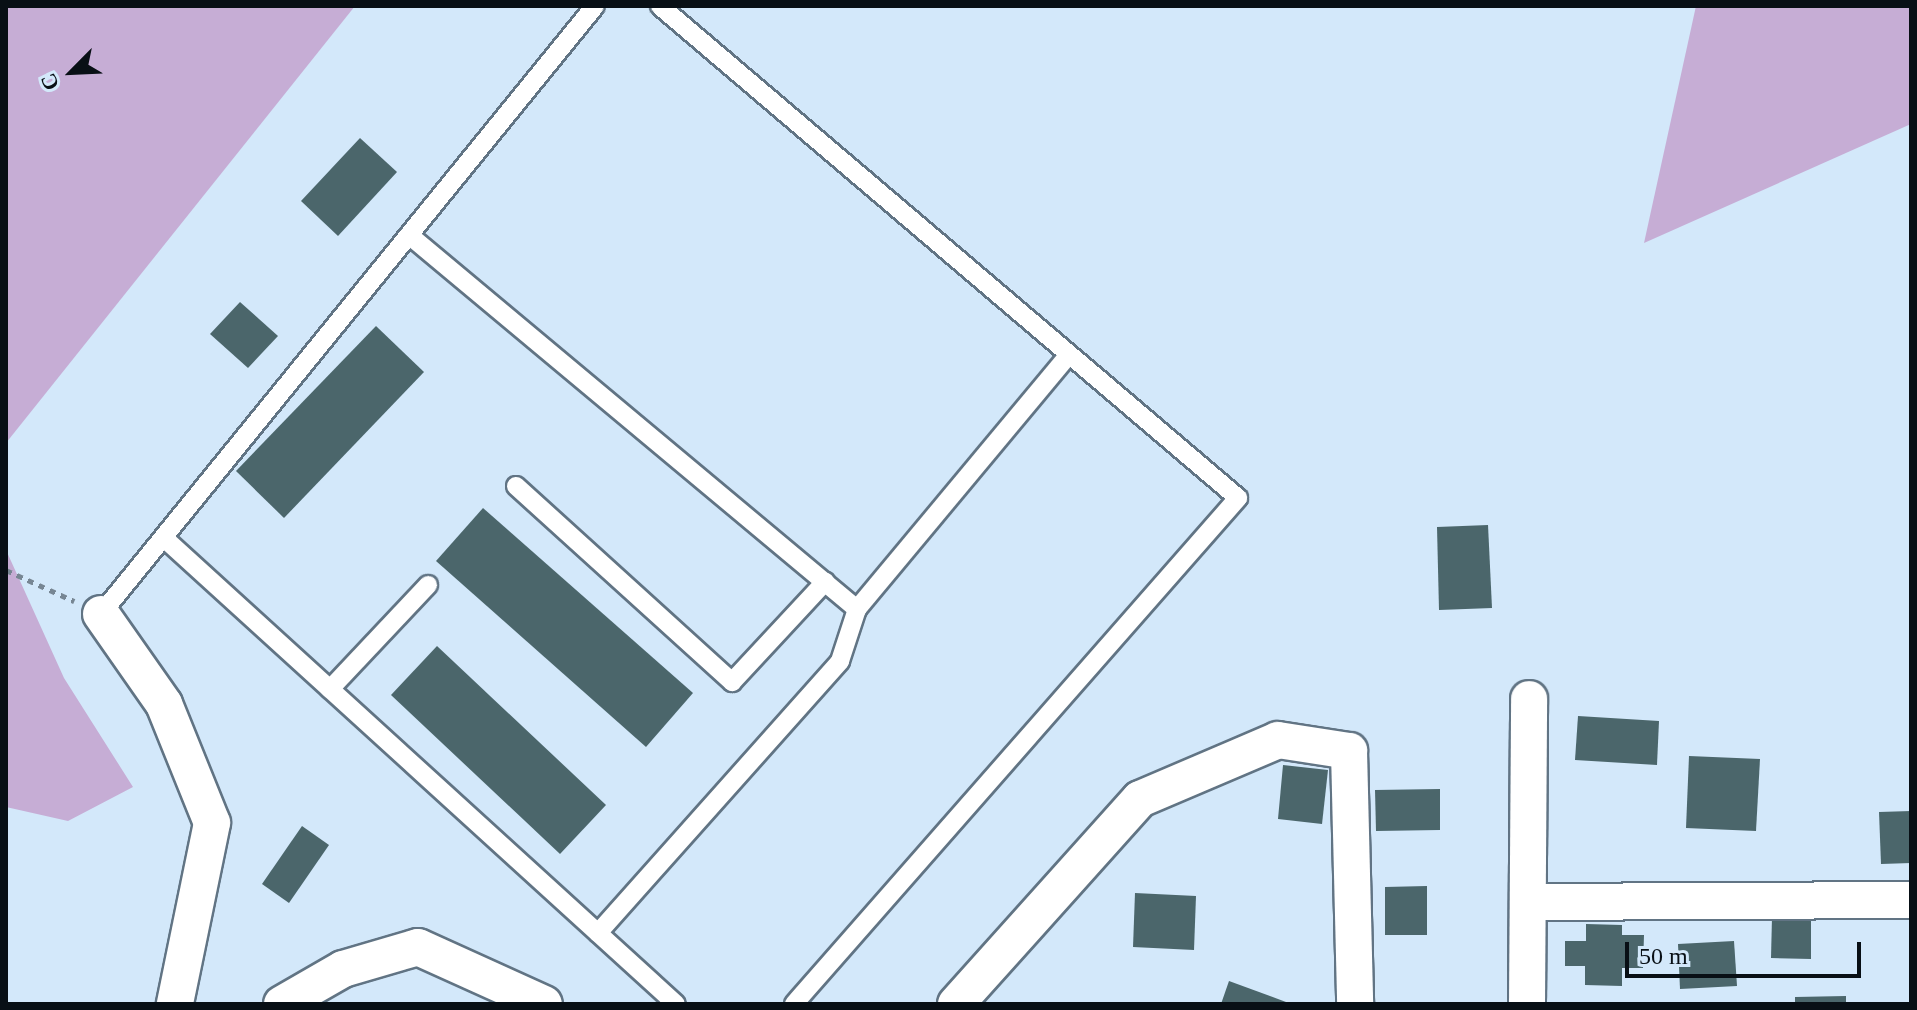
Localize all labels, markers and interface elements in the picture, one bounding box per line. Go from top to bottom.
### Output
north arrow [32,32,112,112]
text: С [35,70,64,94]
scale bar [1629,926,1865,976]
text: 50 m [1639,943,1688,969]

